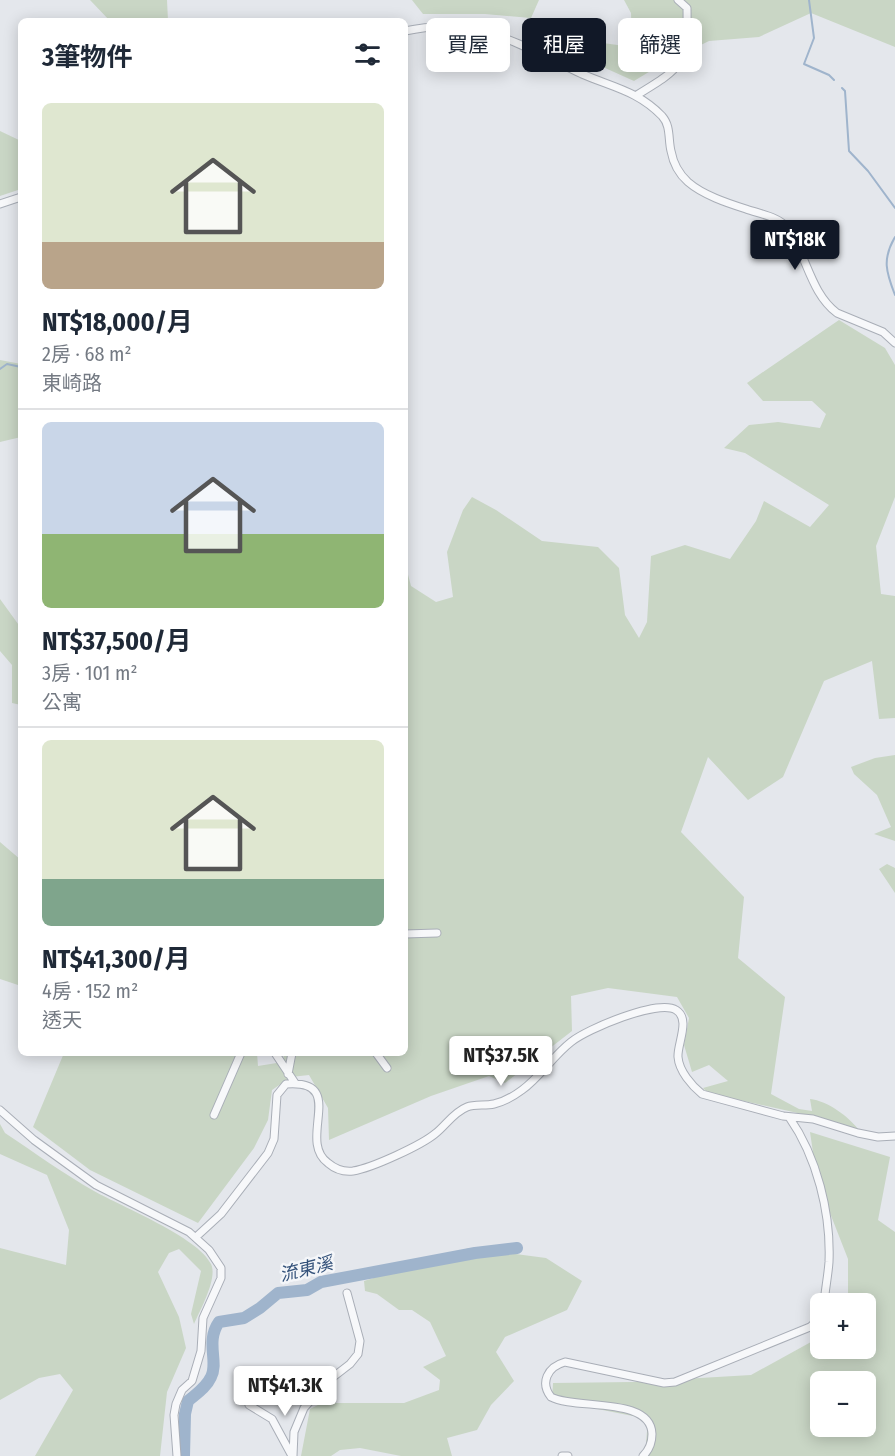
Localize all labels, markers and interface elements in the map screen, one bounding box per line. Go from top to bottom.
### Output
chip: 買屋 [426,18,510,72]
chip: 租屋 [522,18,606,72]
chip: 篩選 [618,18,702,72]
icon: filters [351,38,384,71]
text: 3筆物件 [42,42,132,73]
icon: home [159,142,267,250]
pin: NT$18K [746,220,844,271]
text: NT$18K [764,227,826,251]
text: NT$18,000/月 [42,307,193,338]
text: 2房 · 68 m² [42,342,132,366]
text: 東崎路 [42,371,102,395]
icon: home [159,461,267,569]
text: NT$37,500/月 [42,626,191,657]
text: 3房 · 101 m² [42,661,137,685]
text: 公寓 [42,690,82,714]
icon: home [159,779,267,887]
text: NT$41,300/月 [42,944,191,975]
text: 4房 · 152 m² [42,979,138,1003]
text: 透天 [42,1008,82,1032]
pin: NT$37.5K [439,1036,563,1087]
text: NT$37.5K [463,1043,539,1067]
water label: 流東溪 [277,1251,338,1286]
map controls [810,1293,876,1437]
button: + [810,1293,876,1359]
pin: NT$41.3K [223,1366,347,1417]
button: − [810,1371,876,1437]
text: NT$41.3K [248,1373,322,1397]

